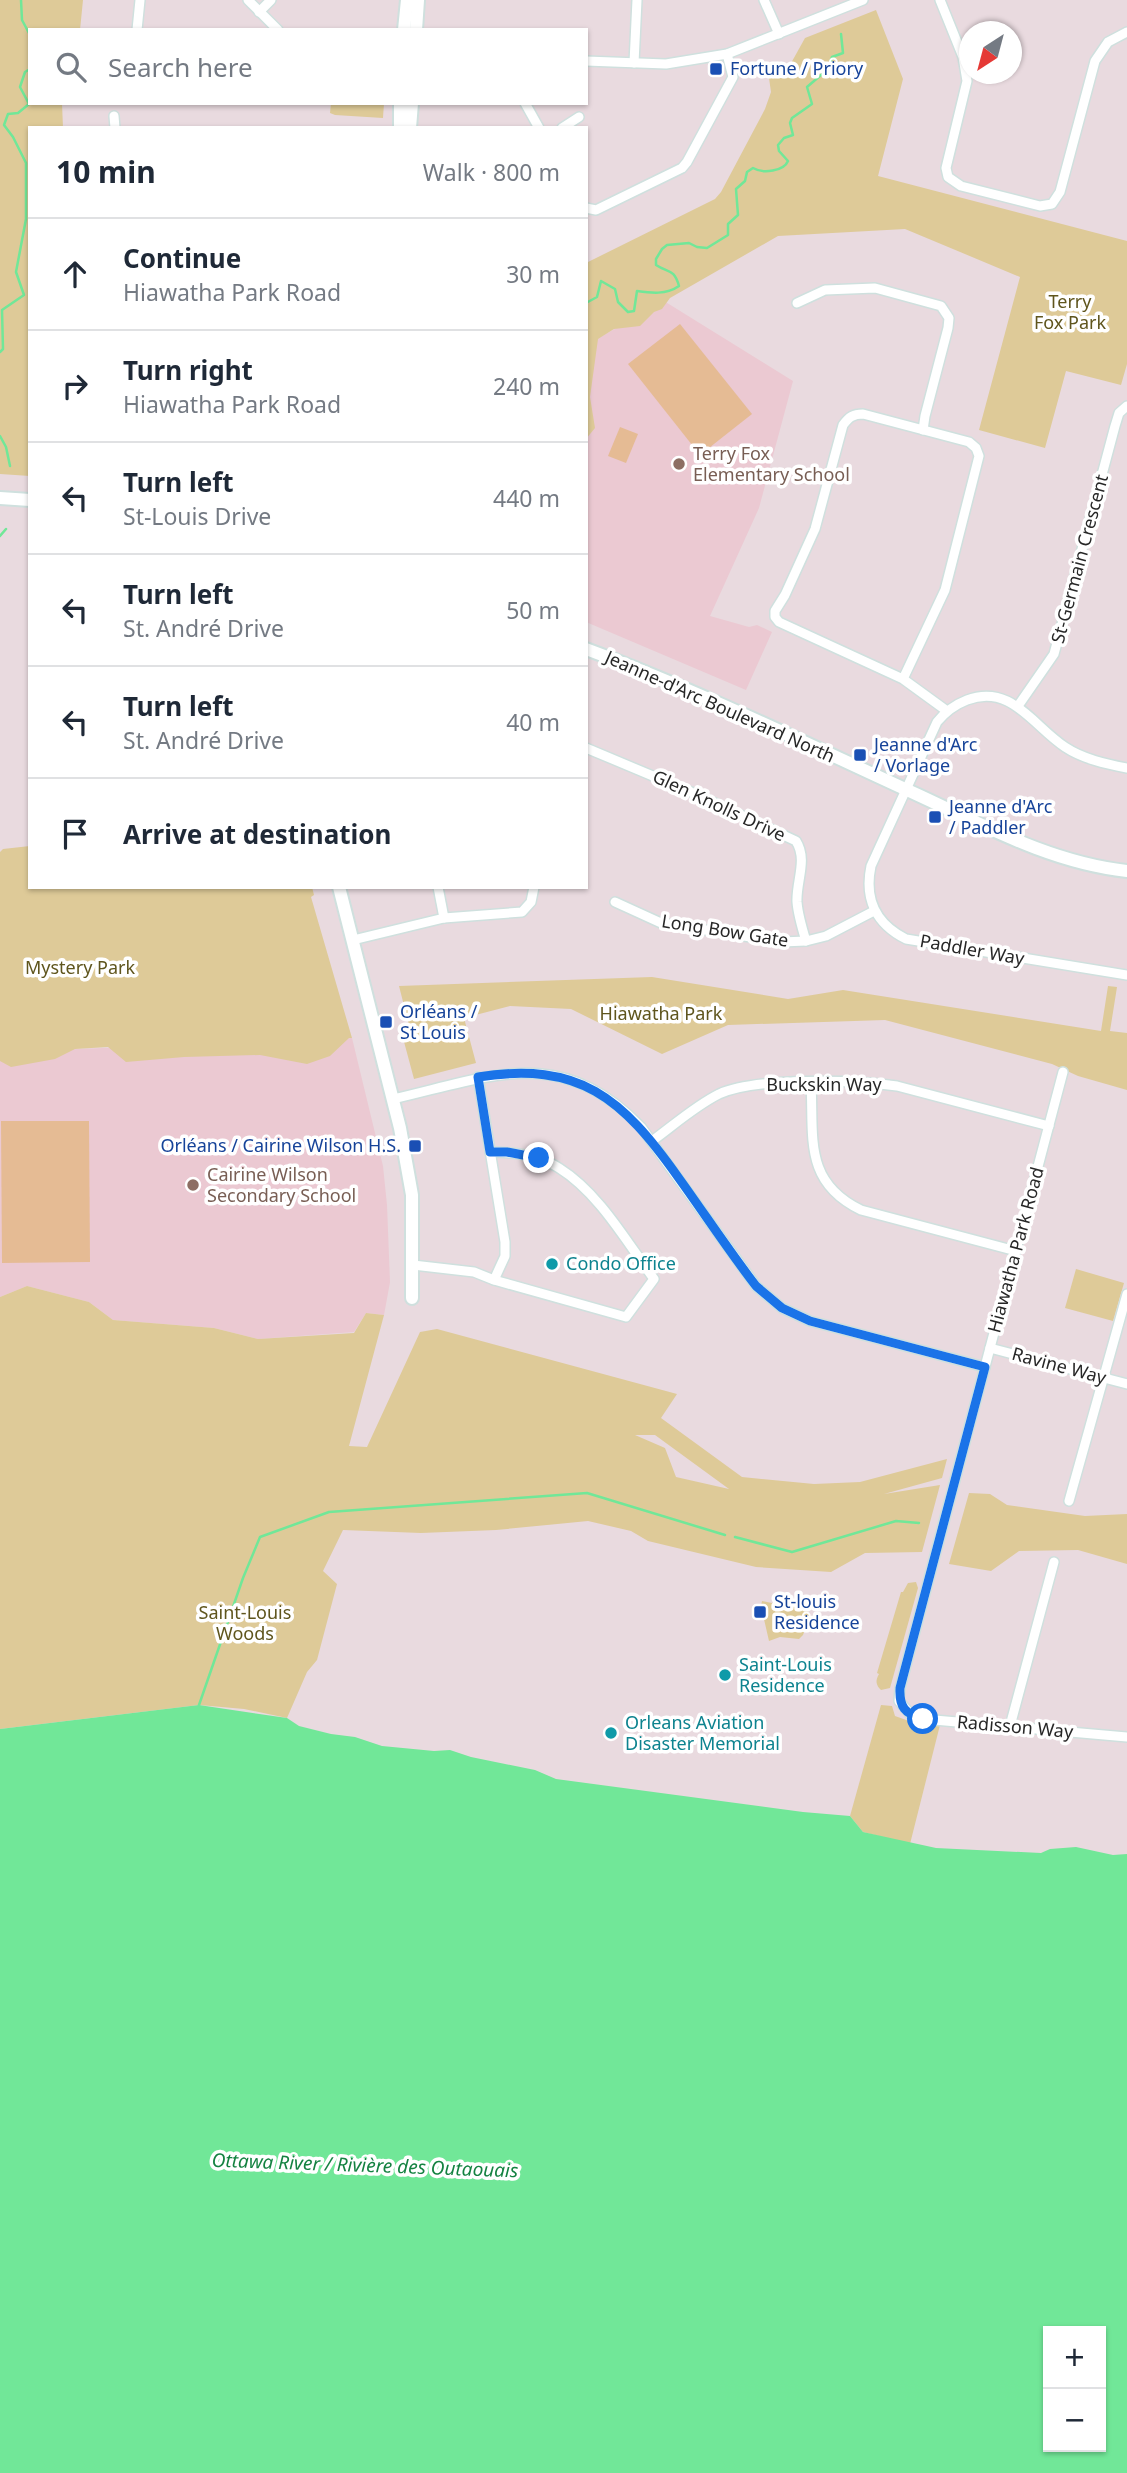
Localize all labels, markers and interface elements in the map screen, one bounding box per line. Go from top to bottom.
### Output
north arrow [959,21,1022,84]
search box [28,28,588,105]
icon: search [52,48,90,86]
text: Search here [108,49,253,85]
place label: Fortune / Priory [730,56,864,80]
marker: Fortune / Priory [708,61,724,77]
text: 10 min [56,151,156,192]
text: Walk · 800 m [423,156,560,188]
text: Continue [123,240,241,276]
icon: ahead [56,255,94,293]
text: 30 m [506,258,560,290]
text: Hiawatha Park Road [123,276,341,308]
park label: Terry Fox Park [1034,289,1106,334]
text: Turn right [123,352,253,388]
icon: right [56,367,94,405]
text: 240 m [493,370,560,402]
text: Hiawatha Park Road [123,388,341,420]
place label: Terry Fox Elementary School [693,441,850,486]
marker: Terry Fox Elementary School [671,456,687,472]
text: Turn left [123,464,234,500]
street label: St-Germain Crescent [1045,471,1113,646]
icon: left [56,479,94,517]
text: 440 m [493,482,560,514]
text: St-Louis Drive [123,500,271,532]
text: Turn left [123,576,234,612]
icon: left [56,591,94,629]
text: 50 m [506,594,560,626]
text: St. André Drive [123,612,284,644]
street label: Jeanne-d'Arc Boulevard North [600,644,839,768]
text: Turn left [123,688,234,724]
icon: left [56,703,94,741]
text: 40 m [506,706,560,738]
text: St. André Drive [123,724,284,756]
place label: Jeanne d'Arc / Vorlage [872,732,978,777]
marker: Jeanne d'Arc / Vorlage [852,747,868,763]
street label: Glen Knolls Drive [649,764,790,846]
place label: Jeanne d'Arc / Paddler [947,794,1053,839]
marker: Jeanne d'Arc / Paddler [927,809,943,825]
icon: arrive [56,815,94,853]
text: Arrive at destination [123,816,392,852]
street label: Long Bow Gate [660,908,790,952]
street label: Paddler Way [918,928,1027,970]
park label: Mystery Park [25,955,135,979]
place label: Orléans / St Louis [400,999,478,1044]
park label: Hiawatha Park [600,1001,723,1025]
marker: Orléans / St Louis [378,1014,394,1030]
street label: Buckskin Way [766,1072,883,1096]
place label: Orléans / Cairine Wilson H.S. [160,1133,401,1157]
marker: Orléans / Cairine Wilson H.S. [407,1138,423,1154]
route end [523,1142,554,1173]
place label: Cairine Wilson Secondary School [207,1162,356,1207]
street label: Hiawatha Park Road [981,1164,1049,1335]
marker: Cairine Wilson Secondary School [185,1177,201,1193]
place label: Condo Office [566,1251,676,1275]
marker: Condo Office [544,1256,560,1272]
street label: Ravine Way [1009,1341,1110,1389]
place label: St-louis Residence [774,1589,860,1634]
park label: Saint-Louis Woods [199,1600,291,1645]
marker: St-louis Residence [752,1604,768,1620]
place label: Saint-Louis Residence [739,1652,832,1697]
marker: Saint-Louis Residence [717,1667,733,1683]
route start [907,1703,938,1734]
street label: Radisson Way [956,1709,1075,1743]
place label: Orleans Aviation Disaster Memorial [625,1710,780,1755]
marker: Orleans Aviation Disaster Memorial [603,1725,619,1741]
water label: Ottawa River / Rivière des Outaouais [211,2147,519,2183]
map controls [1043,2326,1106,2452]
button: + [1043,2326,1106,2389]
button: − [1043,2389,1106,2452]

